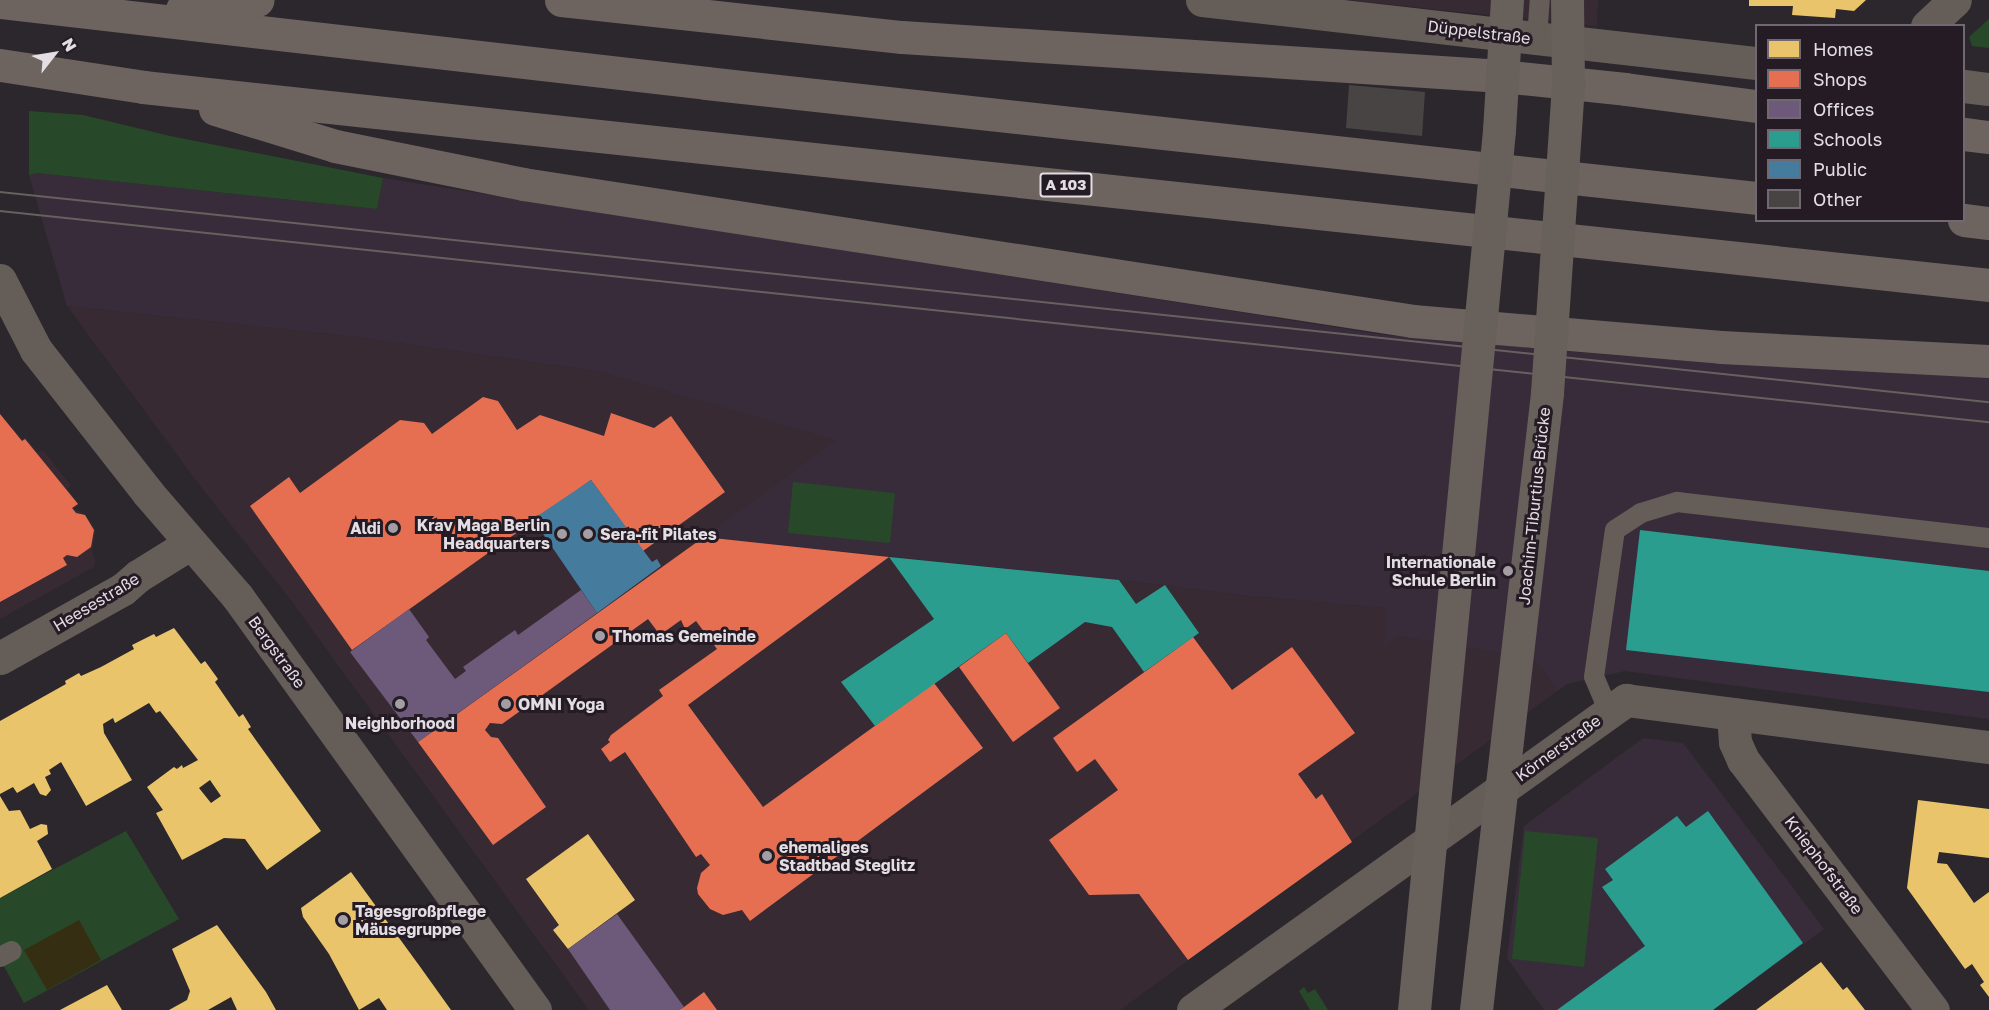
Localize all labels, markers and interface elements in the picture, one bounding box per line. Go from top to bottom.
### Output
street label: Düppelstraße [1426,16,1532,48]
north arrow [24,24,84,84]
legend [1755,24,1965,222]
text: N [58,34,81,55]
text: Homes [1813,38,1873,60]
text: Shops [1813,68,1867,90]
text: Offices [1813,98,1874,120]
text: Schools [1813,128,1882,150]
text: Public [1813,158,1867,180]
road number: A 103 [1039,173,1093,197]
text: Other [1813,188,1862,210]
street label: Joachim-Tiburtius-Brücke [1514,406,1554,606]
place label: Krav Maga Berlin Headquarters [417,515,550,553]
place label: Aldi [350,518,381,538]
marker: Aldi [386,521,400,535]
place label: Sera-fit Pilates [600,524,717,544]
marker: Krav Maga Berlin Headquarters [555,527,569,541]
marker: Sera-fit Pilates [581,527,595,541]
place label: Internationale Schule Berlin [1386,552,1496,590]
marker: Internationale Schule Berlin [1501,564,1515,578]
street label: Heesestraße [49,569,143,635]
street label: Bergstraße [244,612,310,692]
place label: Thomas Gemeinde [612,626,756,646]
marker: Thomas Gemeinde [593,629,607,643]
place label: OMNI Yoga [518,694,605,714]
marker: Neighborhood [393,697,407,711]
marker: OMNI Yoga [499,697,513,711]
street label: Körnerstraße [1512,711,1604,785]
place label: Neighborhood [345,713,455,733]
street label: Kniephofstraße [1781,812,1867,918]
place label: ehemaliges Stadtbad Steglitz [779,837,915,875]
marker: ehemaliges Stadtbad Steglitz [760,849,774,863]
place label: Tagesgroßpflege Mäusegruppe [355,901,486,939]
marker: Tagesgroßpflege Mäusegruppe [336,913,350,927]

